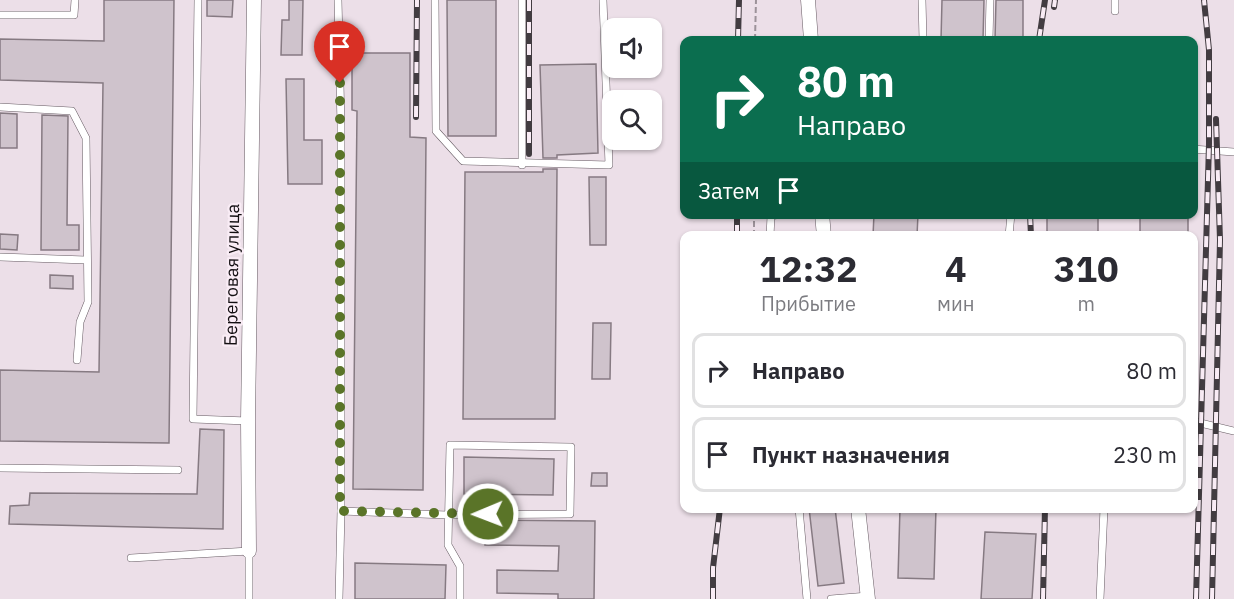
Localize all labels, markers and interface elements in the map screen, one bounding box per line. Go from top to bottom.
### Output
map controls [602,18,662,150]
button: sound [602,18,662,78]
pin [314,21,365,83]
icon: arrive [323,30,356,63]
text: 80 m [797,54,895,109]
icon: right [698,60,776,138]
button: search [602,90,662,150]
text: Направо [797,107,906,142]
icon: arrive [772,174,805,207]
text: Затем [698,176,760,205]
street label: Береговая улица [219,203,244,346]
text: 12:32 [759,245,858,292]
text: 4 [945,245,967,292]
text: 310 [1054,245,1119,292]
text: Прибытие [761,290,856,317]
text: мин [937,290,974,317]
text: m [1077,290,1095,317]
icon: right [701,354,734,387]
text: Направо [752,356,845,385]
text: 80 m [1126,356,1177,385]
icon: arrive [701,438,734,471]
text: Пункт назначения [752,440,950,469]
text: 230 m [1113,440,1177,469]
position arrow [456,482,520,546]

